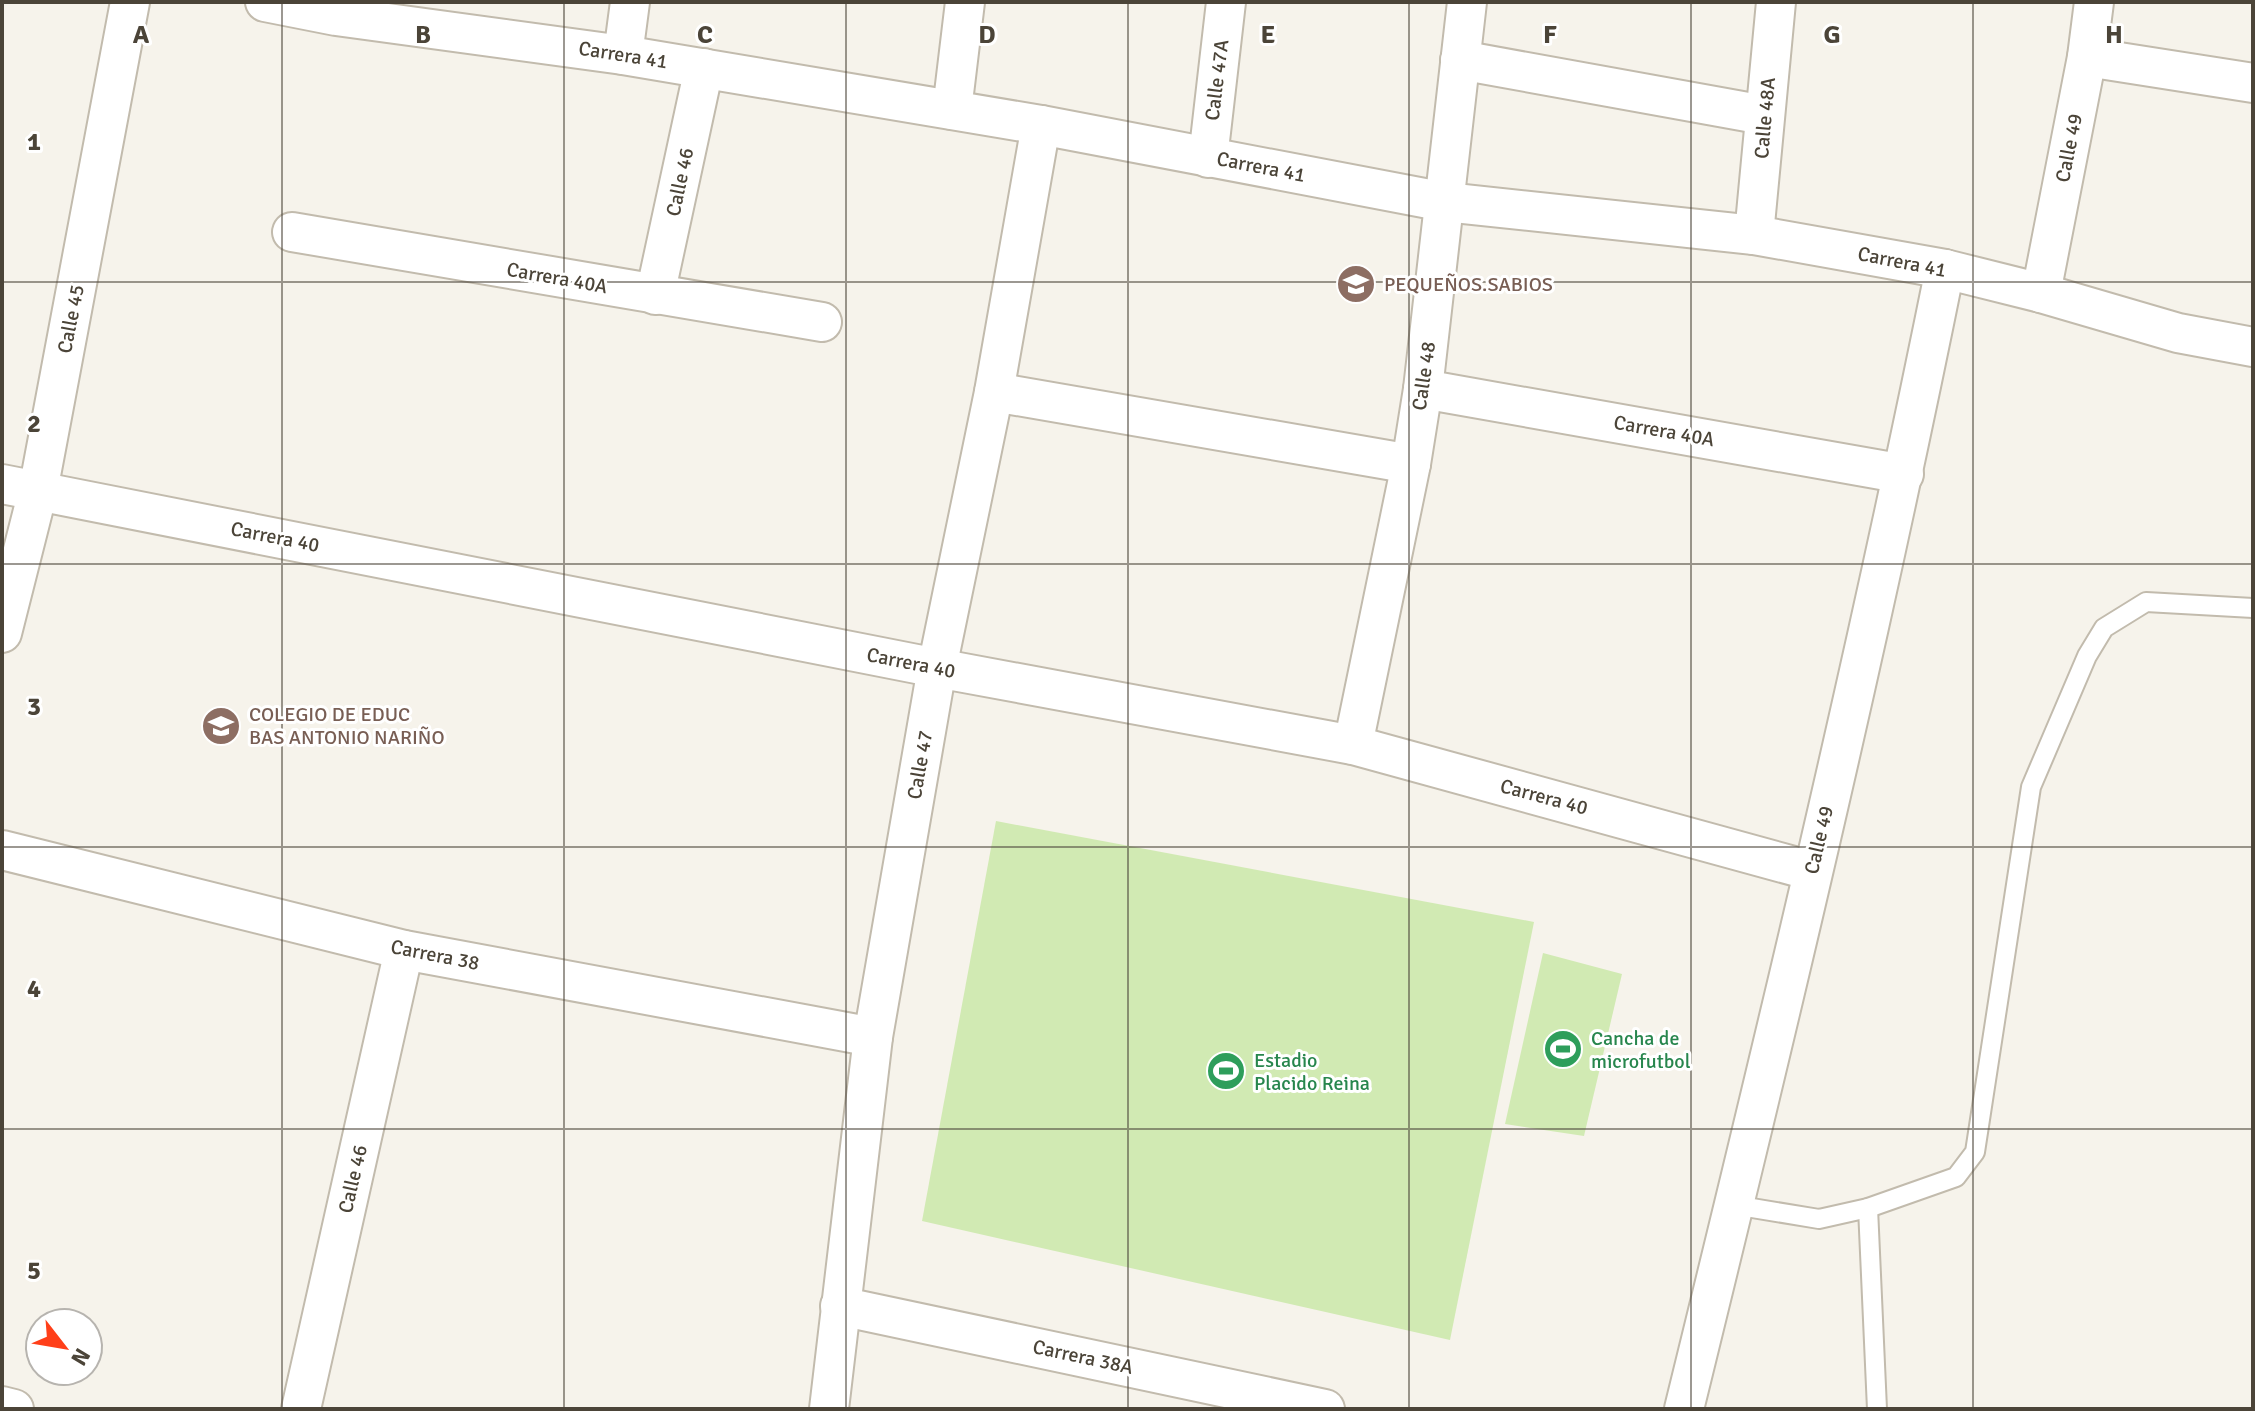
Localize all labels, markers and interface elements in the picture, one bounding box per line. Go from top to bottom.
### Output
text: A [133,19,150,51]
text: B [415,19,431,51]
text: C [697,19,713,51]
text: D [978,19,996,51]
text: E [1261,19,1275,51]
text: F [1543,19,1557,51]
text: G [1823,19,1841,51]
text: H [2105,19,2123,51]
street label: Carrera 41 [577,36,669,74]
street label: Calle 47A [1200,38,1234,122]
street label: Calle 48A [1749,76,1781,160]
street label: Calle 49 [2050,112,2088,184]
text: 1 [27,126,41,158]
street label: Calle 46 [661,145,699,219]
street label: Carrera 41 [1215,146,1307,188]
street label: Carrera 41 [1856,241,1948,283]
street label: Carrera 40A [505,257,609,299]
school or university icon: PEQUEÑOS.SABIOS [1335,263,1377,305]
place label: PEQUEÑOS.SABIOS [1384,272,1553,297]
street label: Calle 45 [52,283,90,355]
street label: Calle 48 [1407,340,1441,412]
text: 2 [27,408,41,440]
street label: Carrera 40A [1612,410,1716,452]
street label: Carrera 40 [229,516,321,558]
street label: Carrera 40 [865,642,957,684]
text: 3 [27,691,41,723]
place label: COLEGIO DE EDUC BAS ANTONIO NARIÑO [249,702,445,750]
school or university icon: COLEGIO DE EDUC BAS ANTONIO NARIÑO [200,705,242,747]
street label: Calle 47 [902,729,938,801]
street label: Carrera 40 [1497,773,1591,821]
street label: Calle 49 [1799,803,1839,877]
street label: Carrera 38 [389,934,481,976]
text: 4 [27,973,41,1005]
place label: Cancha de microfutbol [1591,1026,1691,1074]
sports icon: Cancha de microfutbol [1542,1028,1584,1070]
place label: Estadio Placido Reina [1254,1048,1370,1096]
sports icon: Estadio Placido Reina [1205,1050,1247,1092]
street label: Calle 46 [333,1142,373,1216]
text: 5 [27,1255,41,1287]
north arrow [24,1307,104,1387]
street label: Carrera 38A [1031,1334,1135,1380]
text: N [65,1344,96,1371]

